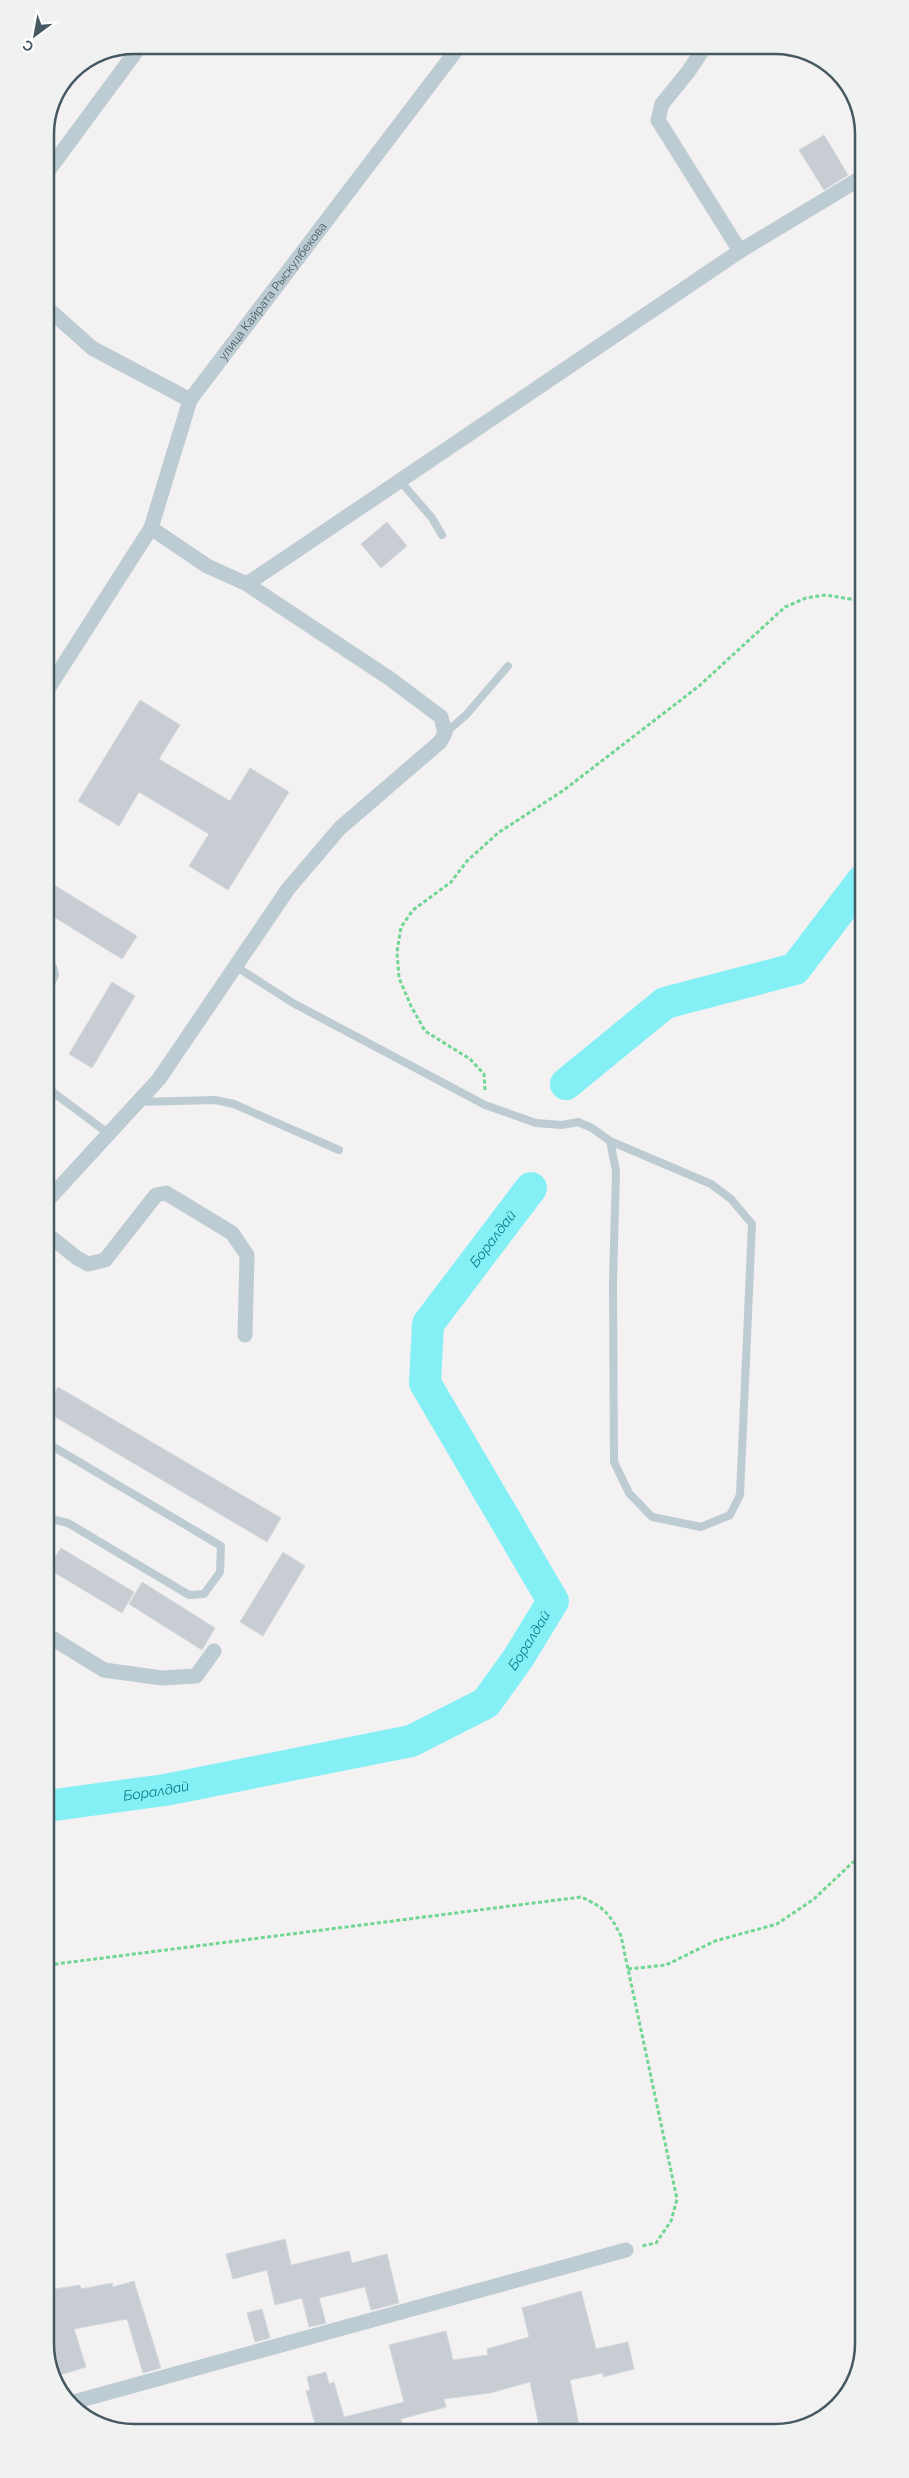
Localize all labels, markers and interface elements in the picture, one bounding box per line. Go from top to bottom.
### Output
north arrow [10,10,60,60]
text: С [19,36,36,55]
street label: улица Кайрата Рыскулбекова [216,220,330,363]
water label: Боралдай [466,1207,519,1270]
water label: Боралдай [504,1608,553,1673]
water label: Боралдай [122,1777,190,1804]

